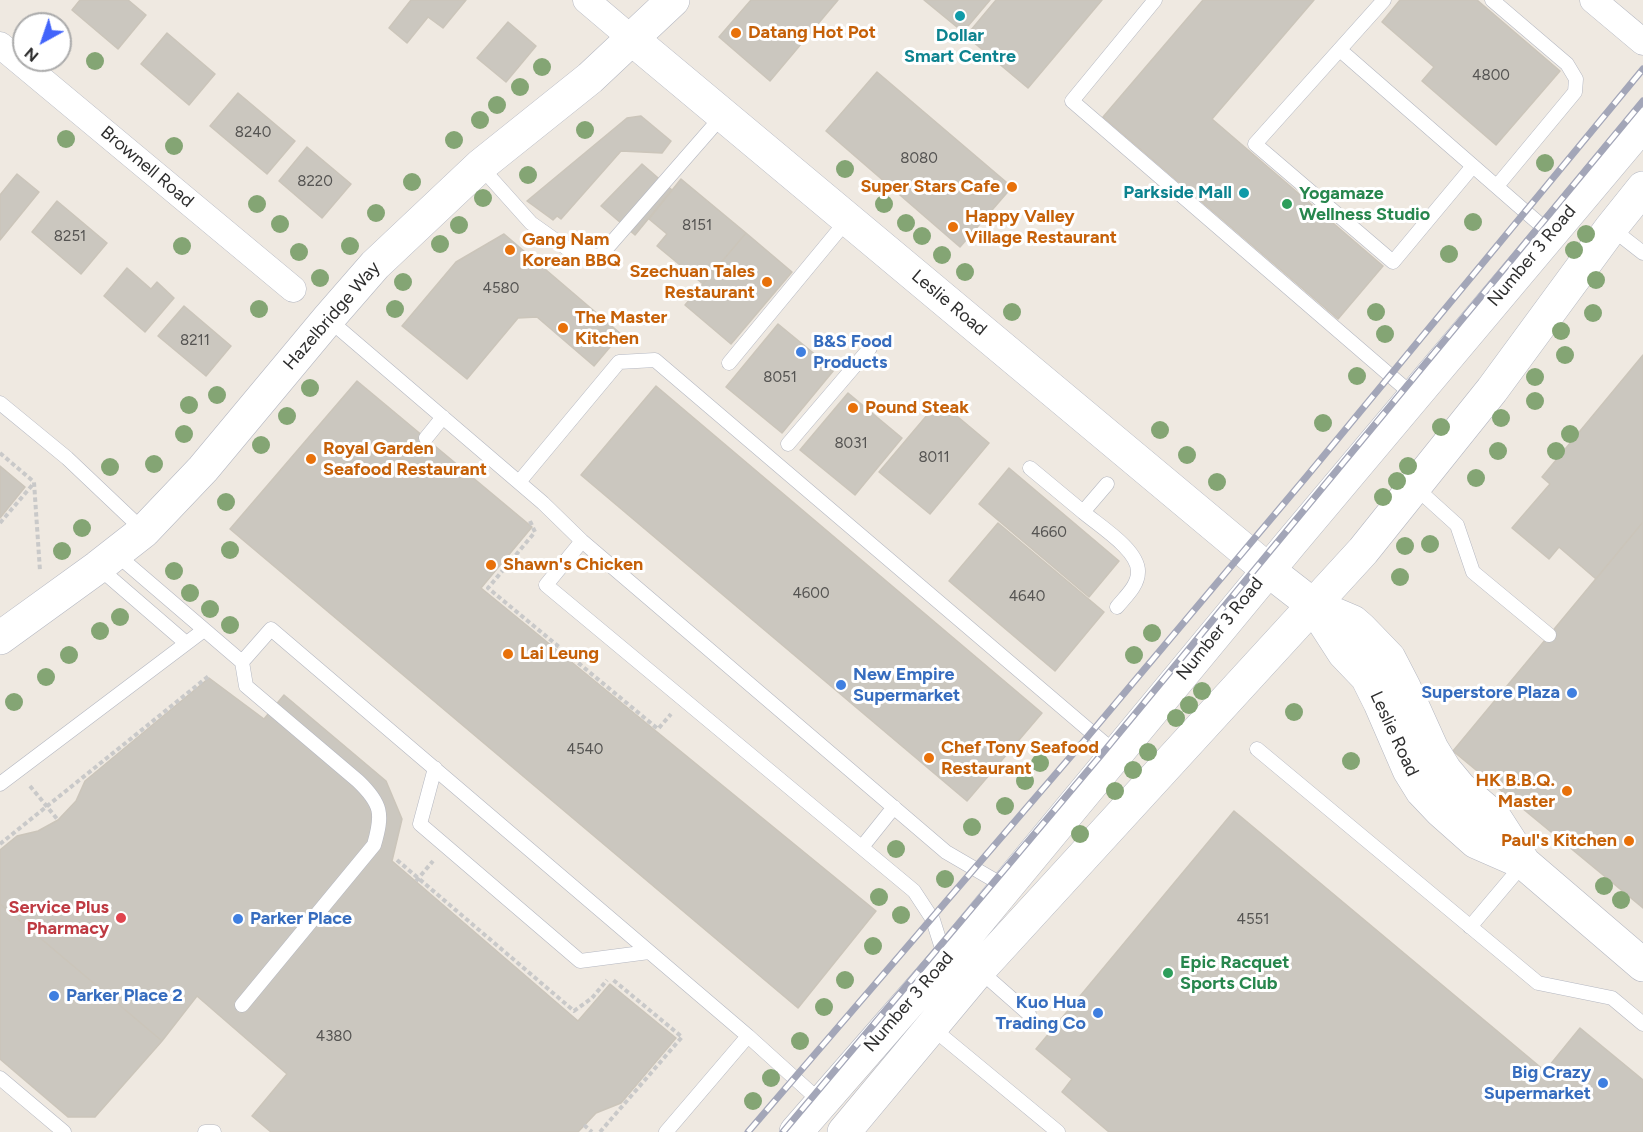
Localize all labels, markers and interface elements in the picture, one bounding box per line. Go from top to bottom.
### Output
marker: Dollar Smart Centre [953,9,967,23]
north arrow [12,12,72,72]
place label: Datang Hot Pot [748,22,876,44]
place label: Dollar Smart Centre [904,25,1016,68]
marker: Datang Hot Pot [729,26,743,40]
text: N [21,43,42,66]
house number: 4800 [1472,67,1510,85]
street label: Brownell Road [96,122,198,212]
house number: 8240 [235,124,271,142]
house number: 8080 [900,150,938,168]
house number: 8220 [297,173,333,191]
place label: Super Stars Cafe [860,176,1000,198]
marker: Super Stars Cafe [1005,180,1019,194]
place label: Parkside Mall [1123,182,1232,204]
place label: Yogamaze Wellness Studio [1299,183,1430,226]
marker: Parkside Mall [1237,186,1251,200]
marker: Yogamaze Wellness Studio [1280,197,1294,211]
street label: Number 3 Road [1483,201,1581,311]
place label: Happy Valley Village Restaurant [965,206,1117,248]
house number: 8151 [682,217,712,235]
marker: Happy Valley Village Restaurant [946,220,960,234]
house number: 8251 [54,228,86,246]
place label: Gang Nam Korean BBQ [522,229,621,272]
marker: Gang Nam Korean BBQ [503,243,517,257]
street label: Hazelbridge Way [279,257,385,375]
place label: Szechuan Tales Restaurant [629,261,755,304]
street label: Leslie Road [907,265,991,341]
marker: Szechuan Tales Restaurant [760,275,774,289]
house number: 4580 [483,280,519,298]
place label: The Master Kitchen [575,307,667,350]
marker: The Master Kitchen [556,321,570,335]
place label: B&S Food Products [813,331,892,374]
house number: 8211 [180,332,210,350]
marker: B&S Food Products [794,345,808,359]
house number: 8051 [763,369,797,387]
place label: Pound Steak [865,397,969,419]
marker: Pound Steak [846,401,860,415]
house number: 8031 [834,435,868,453]
place label: Royal Garden Seafood Restaurant [323,438,487,480]
house number: 8011 [918,449,950,467]
marker: Royal Garden Seafood Restaurant [304,452,318,466]
house number: 4660 [1031,524,1067,542]
place label: Shawn's Chicken [503,554,643,576]
marker: Shawn's Chicken [484,558,498,572]
street label: Number 3 Road [1172,573,1268,685]
house number: 4600 [792,585,830,603]
house number: 4640 [1009,588,1045,606]
place label: Lai Leung [520,643,599,665]
marker: Lai Leung [501,647,515,661]
place label: New Empire Supermarket [853,664,960,706]
marker: New Empire Supermarket [834,678,848,692]
place label: Superstore Plaza [1421,682,1560,704]
marker: Superstore Plaza [1565,686,1579,700]
street label: Leslie Road [1365,688,1423,780]
place label: Chef Tony Seafood Restaurant [941,737,1099,780]
house number: 4540 [567,741,603,759]
marker: Chef Tony Seafood Restaurant [922,751,936,765]
place label: HK B.B.Q. Master [1476,770,1555,812]
marker: HK B.B.Q. Master [1560,784,1574,798]
place label: Paul's Kitchen [1501,830,1617,852]
marker: Paul's Kitchen [1622,834,1636,848]
place label: Service Plus Pharmacy [9,897,109,940]
place label: Parker Place [250,908,352,930]
marker: Service Plus Pharmacy [114,911,128,925]
house number: 4551 [1237,911,1269,929]
marker: Parker Place [231,912,245,926]
street label: Number 3 Road [860,947,958,1057]
place label: Epic Racquet Sports Club [1180,952,1289,994]
marker: Epic Racquet Sports Club [1161,966,1175,980]
place label: Parker Place 2 [66,985,183,1007]
marker: Parker Place 2 [47,989,61,1003]
place label: Kuo Hua Trading Co [995,992,1086,1034]
marker: Kuo Hua Trading Co [1091,1006,1105,1020]
house number: 4380 [316,1028,352,1046]
place label: Big Crazy Supermarket [1484,1062,1591,1104]
marker: Big Crazy Supermarket [1596,1076,1610,1090]

